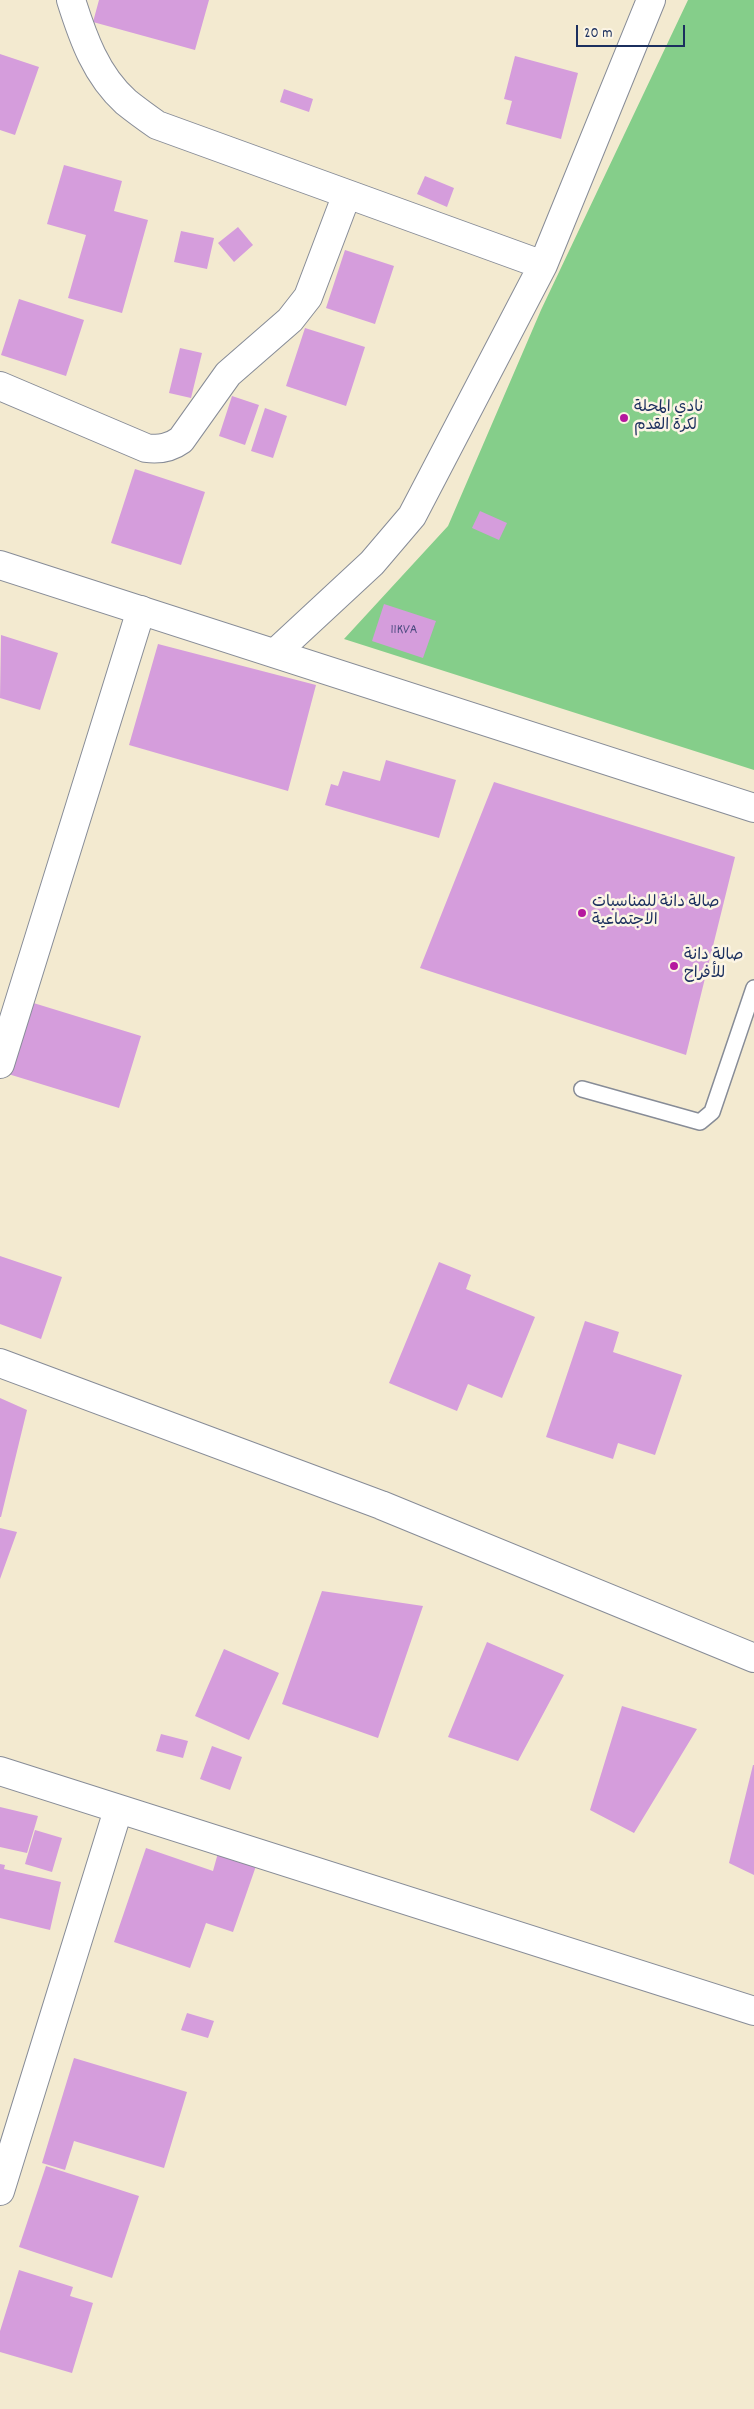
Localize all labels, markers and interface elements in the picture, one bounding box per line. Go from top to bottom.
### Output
scale bar [579,15,688,47]
text: 20 m [584,23,612,45]
place label: نادي المحلة لكرة القدم [634,399,703,437]
marker: نادي المحلة لكرة القدم [618,412,630,424]
house number: 11KVA [391,623,417,639]
place label: صالة دانة للمناسبات الاجتماعية [592,894,720,932]
marker: صالة دانة للمناسبات الاجتماعية [576,907,588,919]
place label: صالة دانة للأفراح [684,947,743,985]
marker: صالة دانة للأفراح [668,960,680,972]

